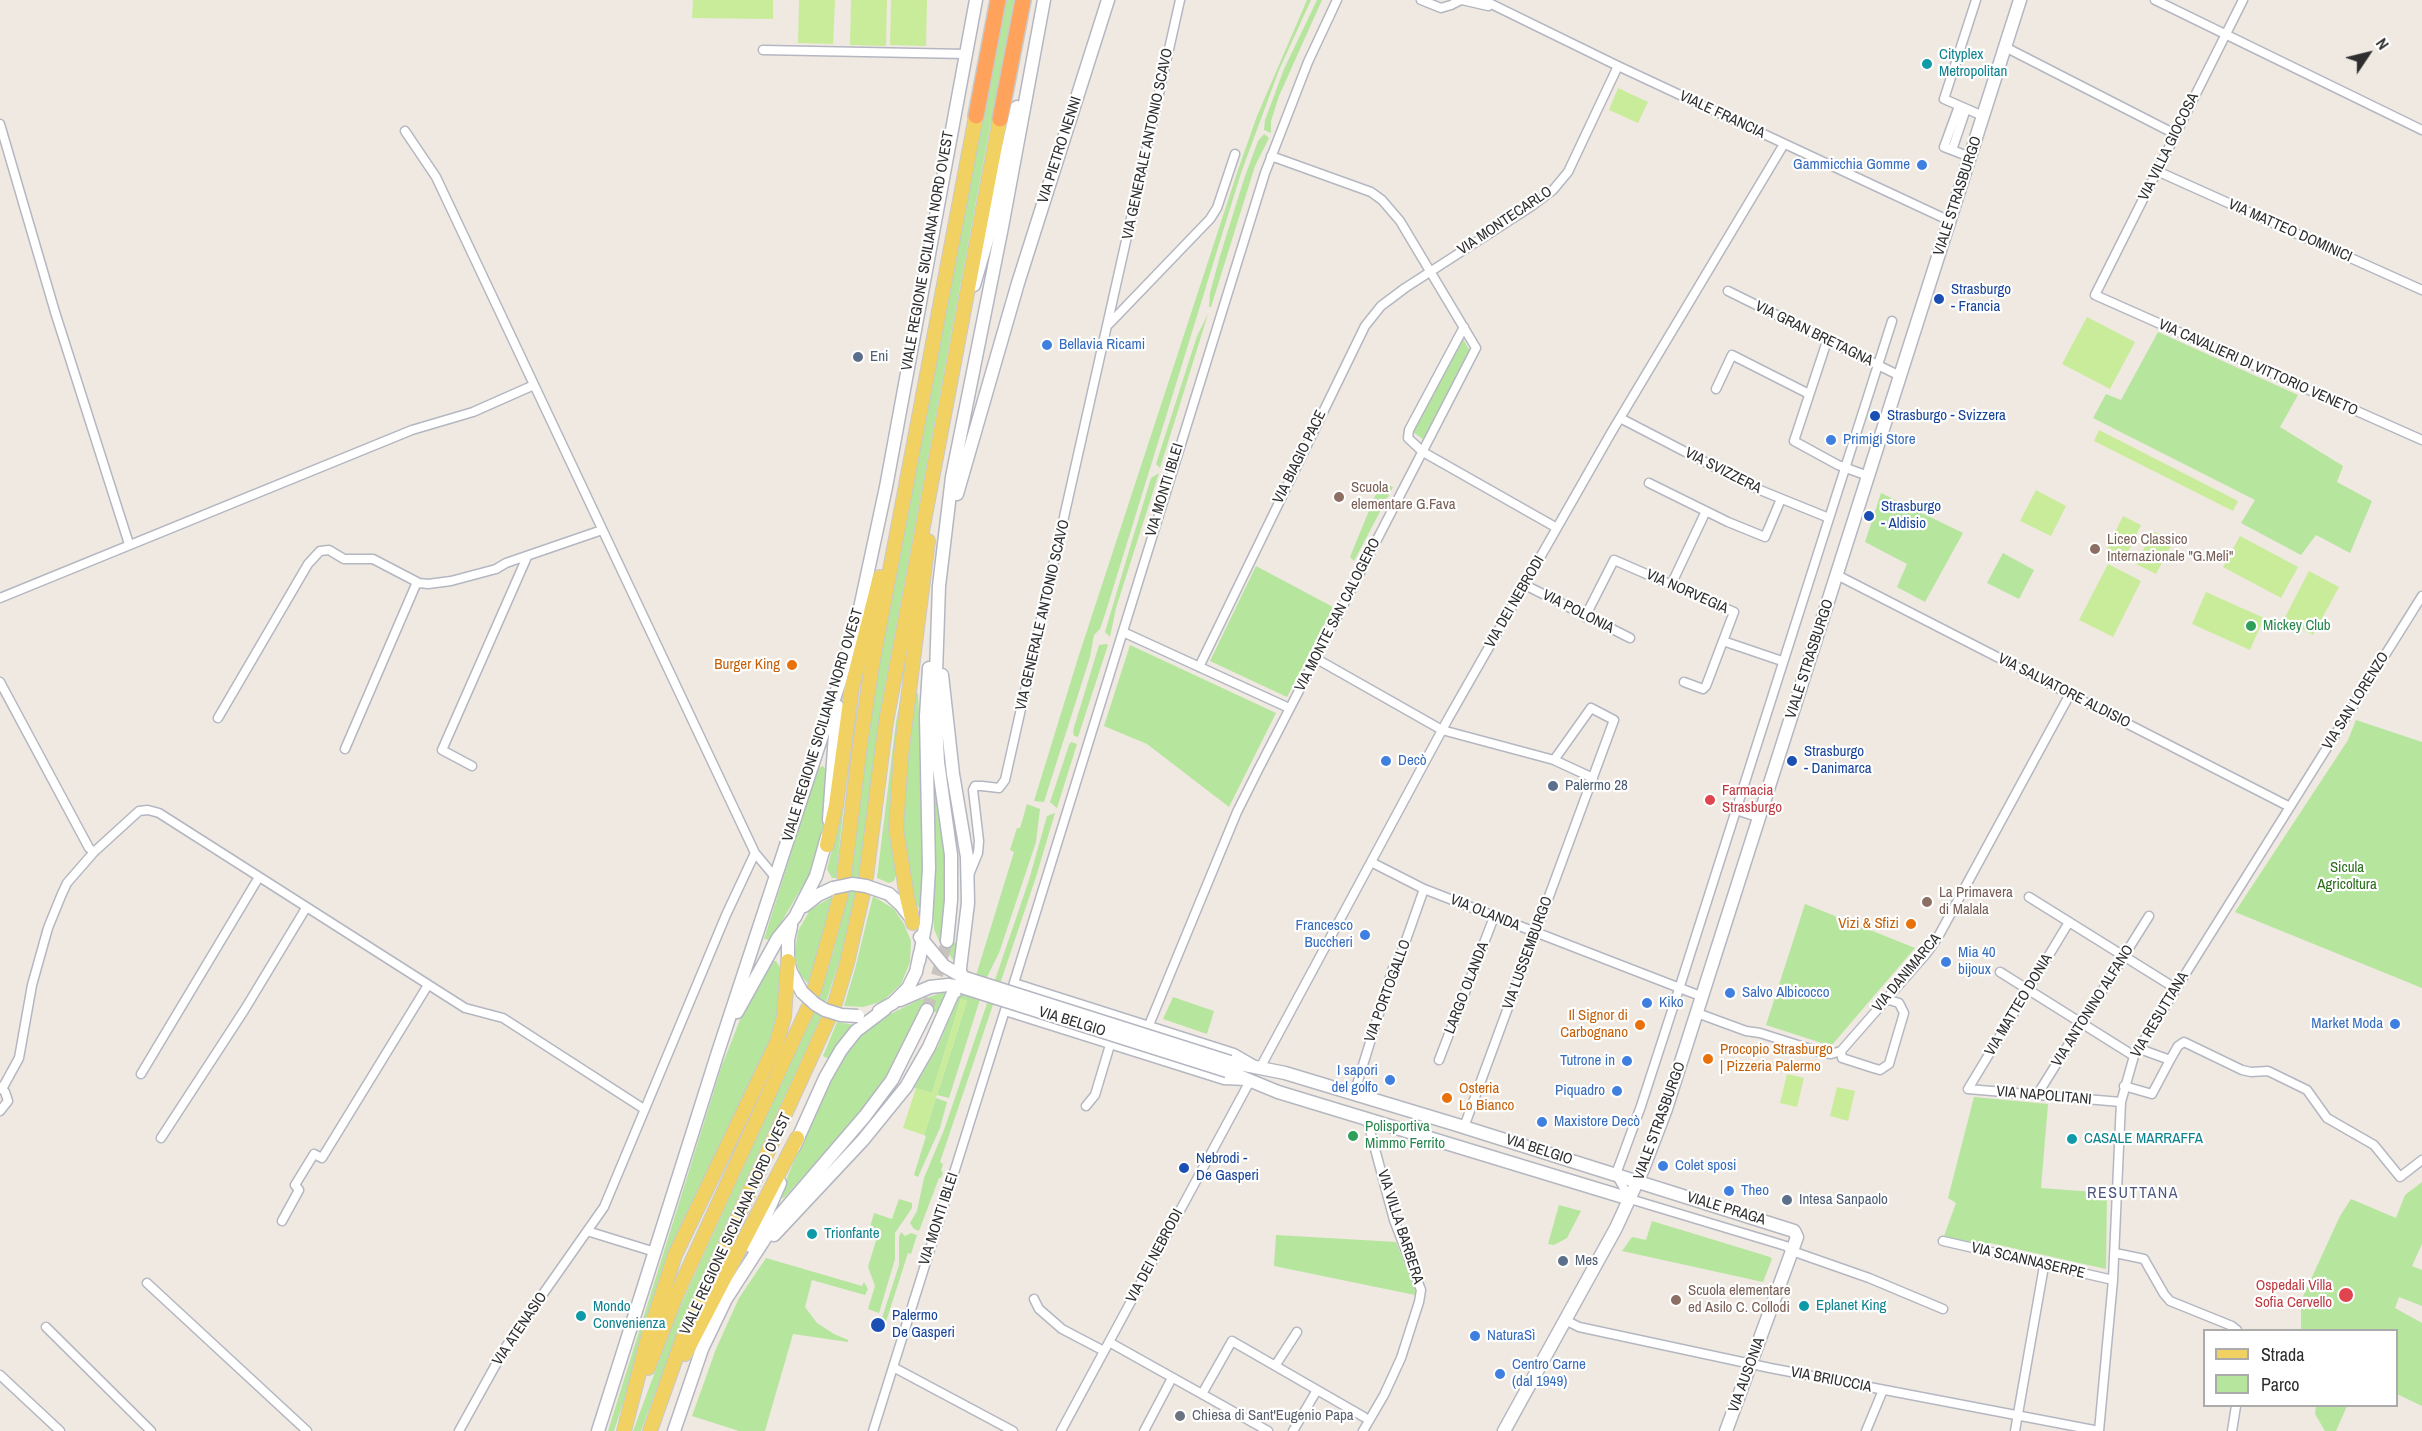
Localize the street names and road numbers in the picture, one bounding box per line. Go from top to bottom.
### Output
street label: VIA GENERALE ANTONIO SCAVO [1119,47,1177,241]
street label: VIALE FRANCIA [1676,87,1768,143]
street label: VIA VILLA GIOCOSA [2135,90,2203,204]
street label: VIA PIETRO NENNI [1034,95,1086,205]
street label: VIALE REGIONE SICILIANA NORD OVEST [898,130,958,372]
street label: VIALE STRASBURGO [1930,134,1986,258]
street label: VIA MONTECARLO [1454,183,1556,259]
street label: VIA MATTEO DOMINICI [2225,196,2355,266]
street label: VIA GRAN BRETAGNA [1752,298,1876,370]
street label: VIA CAVALIERI DI VITTORIO VENETO [2155,316,2361,420]
street label: VIA BIAGIO PACE [1270,407,1330,507]
street label: VIA MONTI IBLEI [1142,441,1188,539]
street label: VIA SVIZZERA [1682,444,1764,498]
street label: VIA GENERALE ANTONIO SCAVO [1012,518,1074,712]
street label: VIA MONTE SAN CALOGERO [1292,535,1384,695]
street label: VIA DEI NEBRODI [1481,553,1549,651]
street label: VIA NORVEGIA [1643,566,1731,618]
street label: VIA POLONIA [1539,586,1617,638]
street label: VIALE STRASBURGO [1782,597,1838,721]
street label: VIALE REGIONE SICILIANA NORD OVEST [779,606,867,844]
street label: VIA SAN LORENZO [2319,649,2393,753]
street label: VIA SALVATORE ALDISIO [1995,650,2133,732]
street label: VIA OLANDA [1447,891,1523,935]
street label: VIA LUSSEMBURGO [1499,894,1557,1012]
street label: VIA DANIMARCA [1869,930,1945,1016]
street label: VIA PORTOGALLO [1361,937,1415,1045]
street label: LARGO OLANDA [1441,939,1493,1037]
street label: VIA ANTONINO ALFANO [2048,942,2138,1070]
street label: VIA MATTEO DONIA [1981,951,2057,1059]
street label: VIA RESUTTANA [2127,969,2193,1061]
street label: VIA BELGIO [1036,1003,1108,1041]
street label: VIALE STRASBURGO [1630,1059,1690,1183]
street label: VIA NAPOLITANI [1996,1083,2092,1109]
street label: VIALE REGIONE SICILIANA NORD OVEST [677,1110,795,1338]
street label: VIA BELGIO [1503,1131,1575,1169]
street label: VIA VILLA BARBERA [1373,1168,1427,1286]
street label: VIA MONTI IBLEI [916,1170,962,1268]
street label: VIALE PRAGA [1684,1188,1768,1230]
street label: VIA DEI NEBRODI [1123,1206,1187,1306]
street label: VIA SCANNASERPE [1969,1239,2087,1283]
street label: VIA ATENASIO [489,1289,551,1369]
street label: VIA AUSONIA [1725,1335,1769,1415]
street label: VIA BRIUCCIA [1789,1363,1873,1397]

